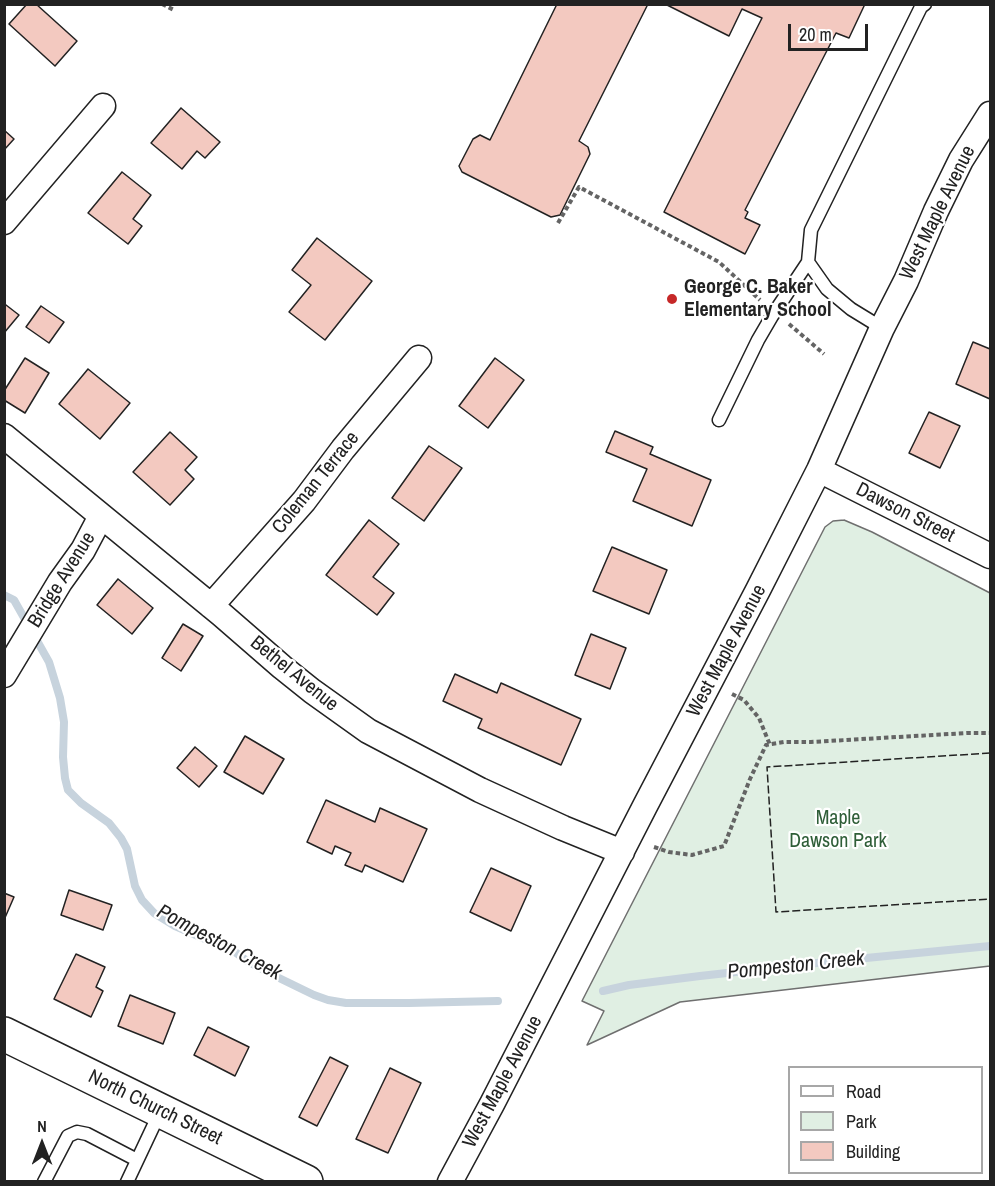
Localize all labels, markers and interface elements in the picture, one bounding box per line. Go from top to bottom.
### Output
scale bar [791,12,870,50]
text: 20 m [799,22,832,47]
street label: West Maple Avenue [895,142,981,284]
place label: George C. Baker Elementary School [684,276,832,323]
marker: George C. Baker Elementary School [665,292,679,306]
street label: Coleman Terrace [267,427,365,539]
street label: Dawson Street [852,478,958,548]
street label: Bridge Avenue [23,528,101,632]
street label: West Maple Avenue [682,581,772,721]
street label: Bethel Avenue [245,631,343,717]
park label: Maple Dawson Park [789,807,887,854]
water label: Pompeston Creek [152,900,286,986]
water label: Pompeston Creek [726,946,866,986]
street label: West Maple Avenue [458,1012,548,1152]
street label: North Church Street [84,1065,226,1151]
legend [788,1066,983,1174]
text: Road [846,1079,881,1104]
text: Park [846,1109,876,1134]
north arrow [12,1114,72,1174]
text: N [37,1115,47,1137]
text: Building [846,1139,900,1164]

